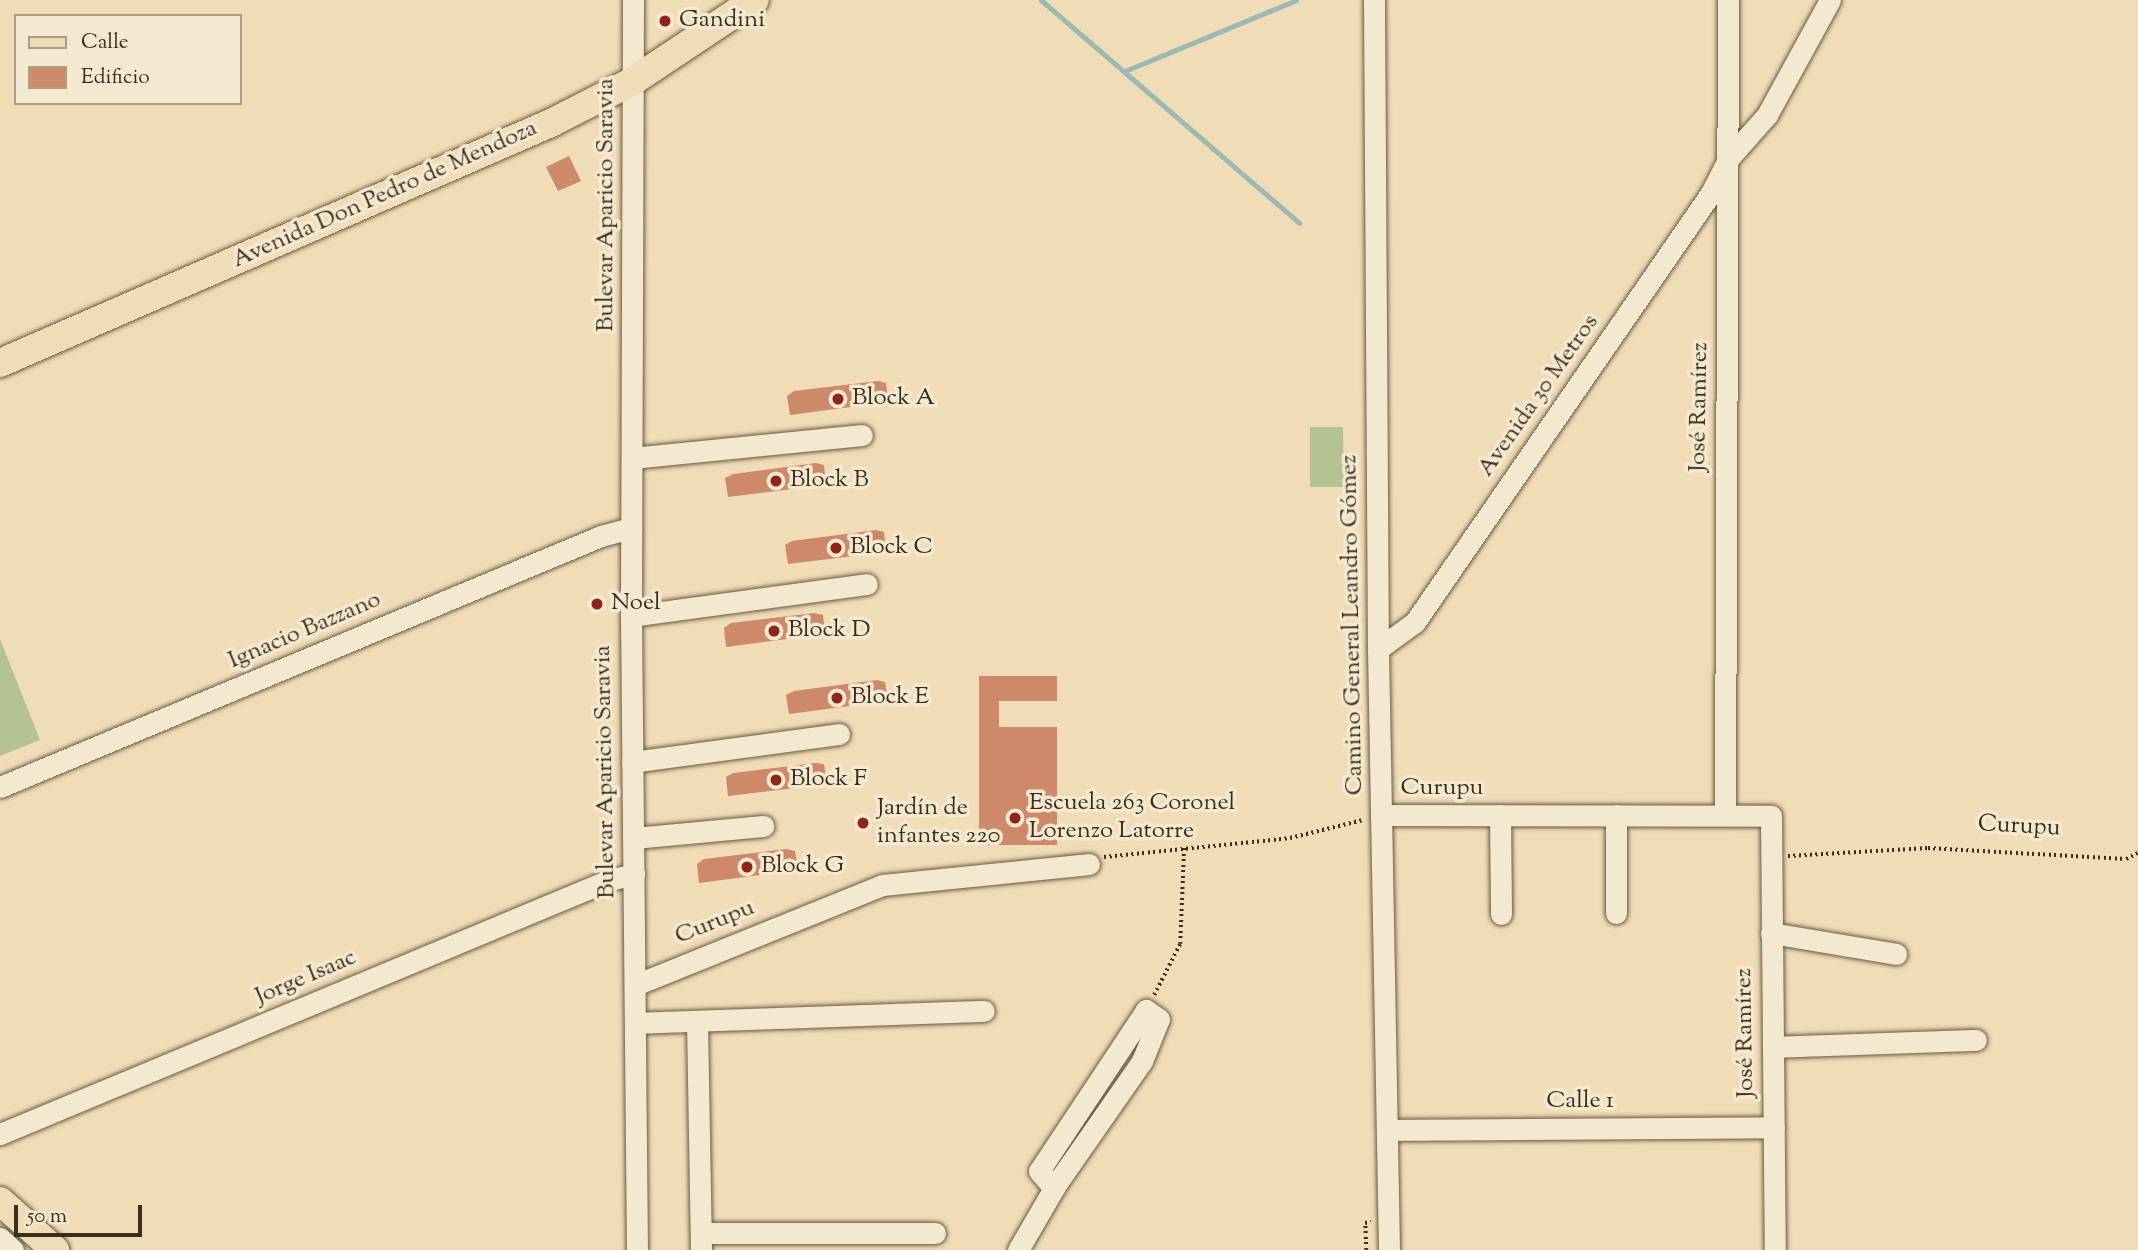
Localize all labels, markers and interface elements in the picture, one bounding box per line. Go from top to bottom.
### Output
place label: Gandini [679,7,765,35]
marker: Gandini [657,13,673,29]
legend [14,14,242,105]
text: Calle [81,28,129,58]
text: Edificio [81,63,150,93]
street label: Bulevar Aparicio Saravia [593,78,621,332]
street label: Avenida Don Pedro de Mendoza [228,115,542,275]
street label: Avenida 30 Metros [1472,309,1606,483]
street label: José Ramírez [1684,342,1716,472]
place label: Block A [852,385,935,413]
marker: Block A [830,391,846,407]
street label: Camino General Leandro Gómez [1336,454,1370,796]
place label: Block B [790,467,869,495]
marker: Block B [768,473,784,489]
place label: Block C [850,534,933,562]
marker: Block C [828,540,844,556]
street label: Ignacio Bazzano [224,586,386,676]
place label: Noel [611,590,661,618]
marker: Noel [589,596,605,612]
place label: Block D [788,617,871,645]
marker: Block D [766,623,782,639]
street label: Bulevar Aparicio Saravia [589,645,623,899]
place label: Block E [851,684,929,712]
marker: Block E [829,690,845,706]
place label: Block F [790,766,867,794]
marker: Block F [768,772,784,788]
street label: Curupu [1401,775,1483,803]
place label: Escuela 263 Coronel Lorenzo Latorre [1029,790,1235,846]
place label: Jardín de infantes 220 [877,795,1000,851]
marker: Escuela 263 Coronel Lorenzo Latorre [1007,810,1023,826]
street label: Curupu [1977,810,2061,844]
marker: Jardín de infantes 220 [855,815,871,831]
place label: Block G [761,853,844,881]
marker: Block G [739,859,755,875]
street label: Curupu [671,894,759,952]
street label: Jorge Isaac [251,944,361,1012]
street label: José Ramírez [1730,968,1762,1098]
street label: Calle 1 [1546,1088,1614,1116]
scale bar [18,1190,145,1234]
text: 50 m [27,1202,67,1232]

